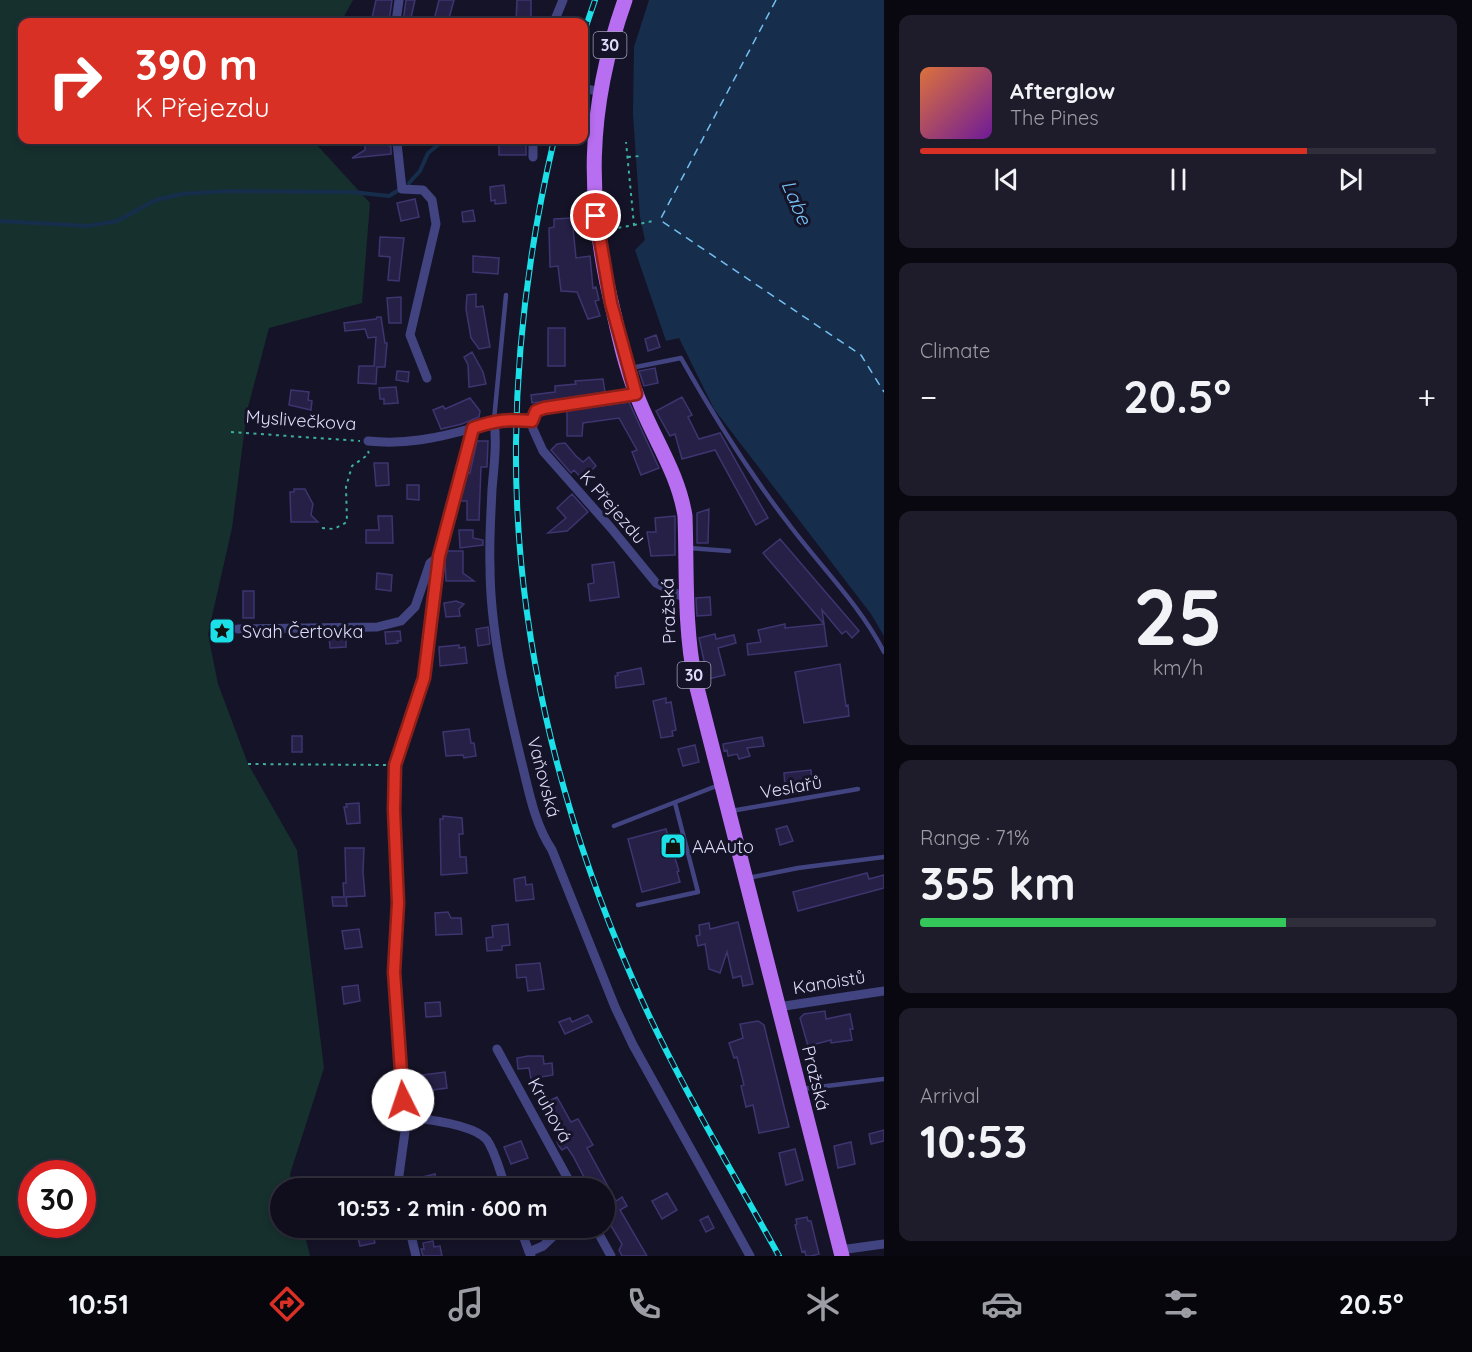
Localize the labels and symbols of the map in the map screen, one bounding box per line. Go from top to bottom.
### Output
road number: 30 [594,32,626,58]
water label: Labe [776,176,818,229]
pin [570,190,621,241]
street label: Myslivečkova [245,405,357,435]
street label: K Přejezdu [575,466,651,548]
street label: Pražská [655,578,681,644]
place icon: Svah Čertovka [207,616,237,646]
place label: Svah Čertovka [242,620,363,643]
road number: 30 [678,662,710,688]
street label: Vaňovská [522,734,566,820]
street label: Veslařů [758,770,824,804]
shop icon: AAAuto [658,831,688,861]
place label: AAAuto [692,835,754,858]
street label: Kanoistů [791,965,867,999]
street label: Pražská [797,1043,835,1113]
position arrow [371,1068,435,1132]
street label: Kruhová [523,1074,577,1146]
speed limit sign: 30 [18,1160,96,1238]

